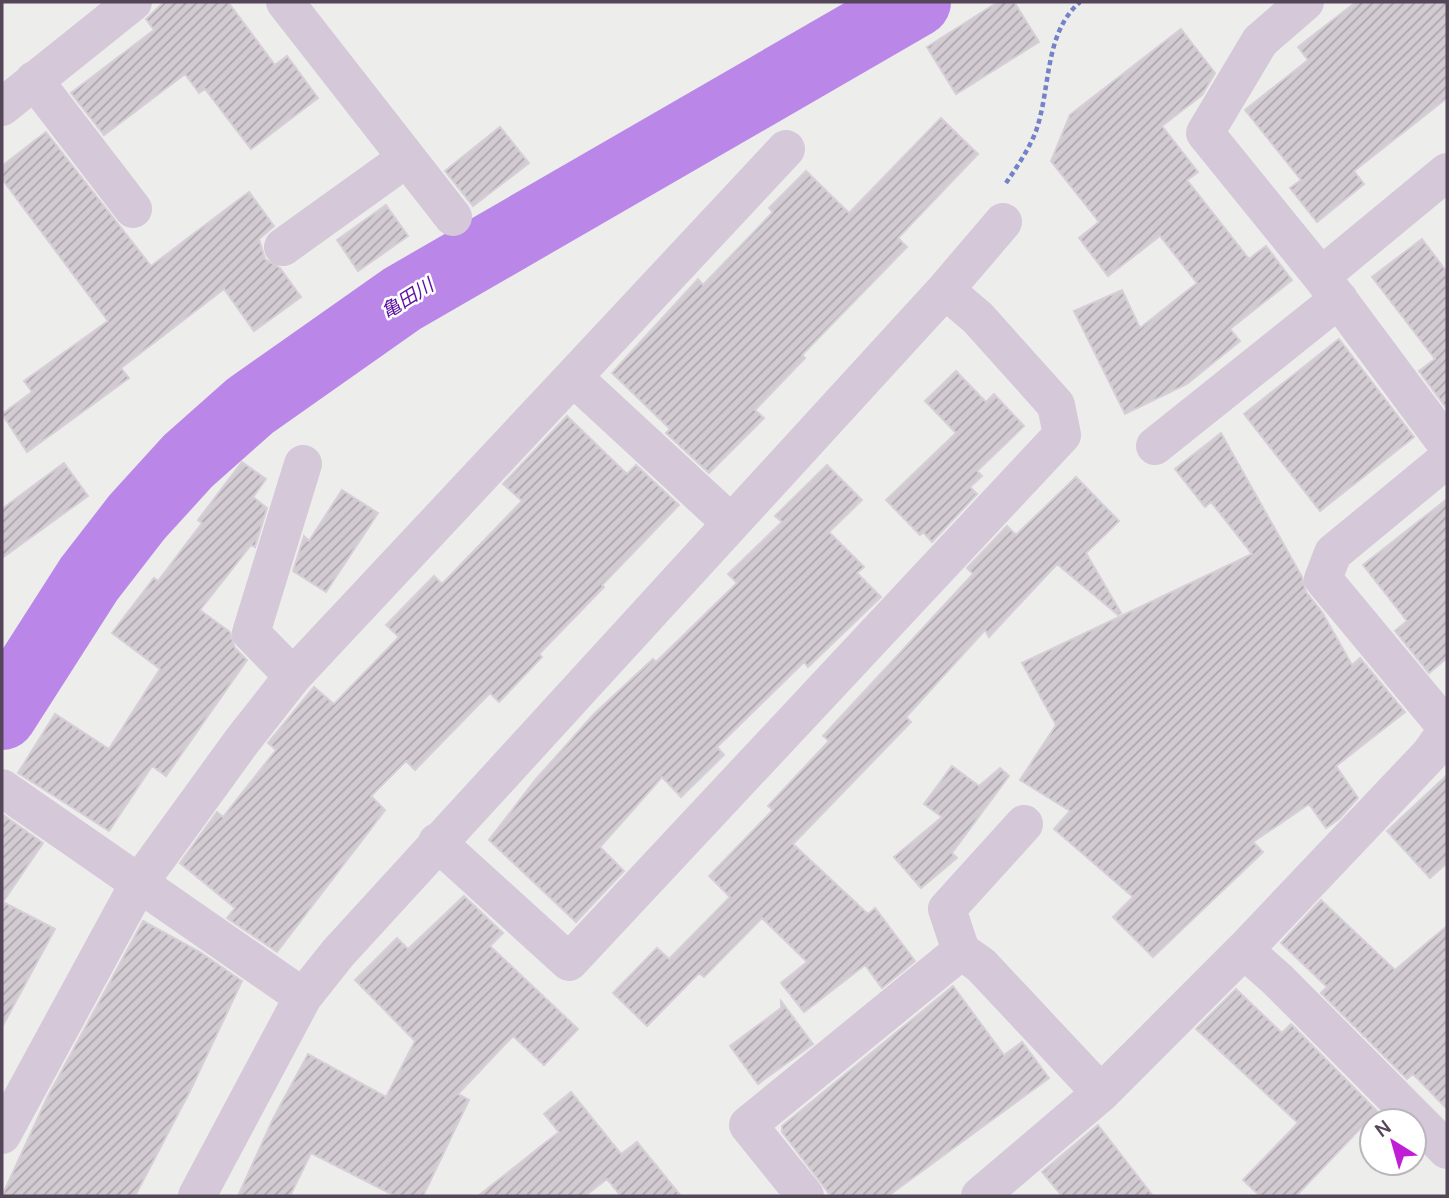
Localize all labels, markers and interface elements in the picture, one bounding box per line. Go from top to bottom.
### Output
water label: 亀田川 [376,271,440,324]
north arrow [1358,1107,1428,1177]
text: N [1369,1114,1396,1143]

